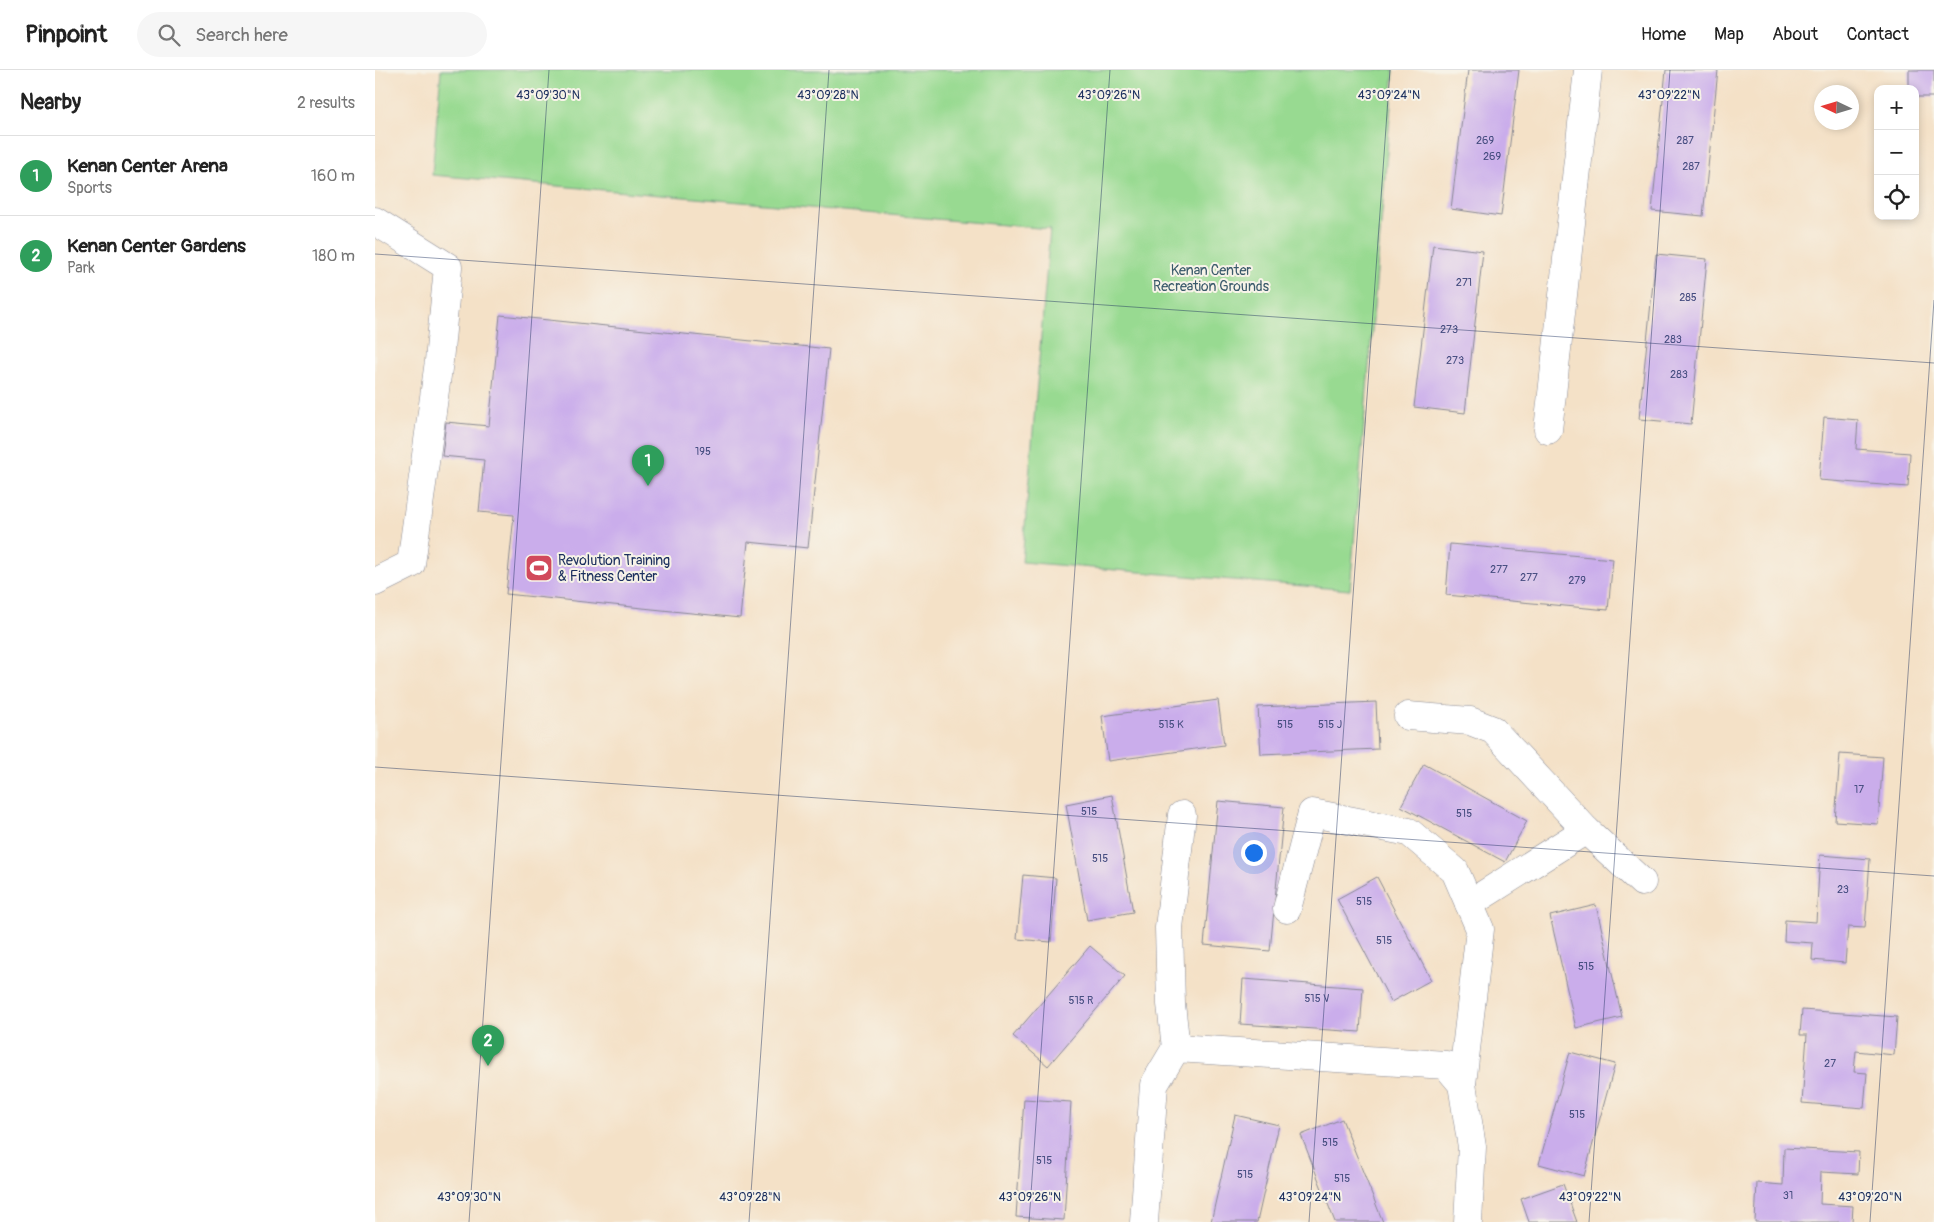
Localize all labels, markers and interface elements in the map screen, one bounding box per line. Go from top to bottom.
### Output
search box [137,12,487,57]
text: Pinpoint [25,20,107,49]
icon: search [155,21,183,49]
text: Search here [195,23,288,47]
text: Home [1641,23,1686,46]
text: Map [1714,23,1744,46]
text: About [1772,23,1818,46]
text: Contact [1846,23,1909,46]
north arrow [1814,85,1859,130]
map controls [1874,85,1919,220]
button: + [1874,85,1919,130]
text: 43°09'30"N [516,88,580,103]
text: 43°09'28"N [797,88,859,103]
text: 43°09'26"N [1078,88,1140,103]
text: 43°09'24"N [1358,88,1420,103]
text: 43°09'22"N [1638,88,1700,103]
text: Nearby [20,89,81,116]
text: 2 results [297,93,355,113]
button: − [1874,130,1919,175]
house number: 269 [1476,134,1494,147]
house number: 287 [1676,134,1694,147]
house number: 269 [1483,150,1501,163]
text: Kenan Center Arena [67,154,228,178]
house number: 287 [1682,160,1700,173]
text: 1 [33,166,39,186]
text: 160 m [311,166,355,186]
button: locate [1874,175,1919,220]
text: Sports [67,178,112,198]
text: Kenan Center Gardens [67,234,246,258]
text: 2 [32,246,40,266]
text: 180 m [312,246,355,266]
text: Park [67,258,95,278]
park label: Kenan Center Recreation Grounds [1153,262,1270,295]
house number: 271 [1456,276,1472,289]
house number: 285 [1679,291,1697,304]
house number: 273 [1440,323,1458,336]
house number: 283 [1664,333,1682,346]
house number: 273 [1446,354,1464,367]
house number: 283 [1670,368,1688,381]
pin: 1 [632,445,664,486]
house number: 195 [695,445,711,458]
place label: Revolution Training & Fitness Center [558,552,670,585]
sports icon: Revolution Training & Fitness Center [524,553,554,583]
house number: 277 [1490,563,1508,576]
house number: 277 [1520,571,1538,584]
house number: 279 [1568,574,1586,587]
house number: 515 K [1158,718,1184,731]
house number: 515 [1277,718,1293,731]
house number: 515 J [1318,718,1342,731]
house number: 17 [1854,783,1864,796]
house number: 515 [1081,805,1097,818]
house number: 515 [1456,807,1472,820]
your location [1241,840,1267,866]
house number: 515 [1092,852,1108,865]
house number: 23 [1837,883,1849,896]
house number: 515 [1356,895,1372,908]
house number: 515 [1376,934,1392,947]
house number: 515 [1578,960,1594,973]
house number: 515 V [1304,992,1330,1005]
house number: 515 R [1069,994,1093,1007]
pin: 2 [472,1025,504,1066]
house number: 27 [1824,1057,1836,1070]
house number: 515 [1569,1108,1585,1121]
house number: 515 [1322,1136,1338,1149]
house number: 515 [1036,1154,1052,1167]
house number: 515 [1237,1168,1253,1181]
house number: 515 [1334,1172,1350,1185]
house number: 31 [1783,1189,1793,1202]
text: 43°09'30"N [437,1190,501,1205]
text: 43°09'28"N [719,1190,781,1205]
text: 43°09'26"N [999,1190,1061,1205]
text: 43°09'24"N [1279,1190,1341,1205]
text: 43°09'22"N [1559,1190,1621,1205]
text: 43°09'20"N [1838,1190,1902,1205]

